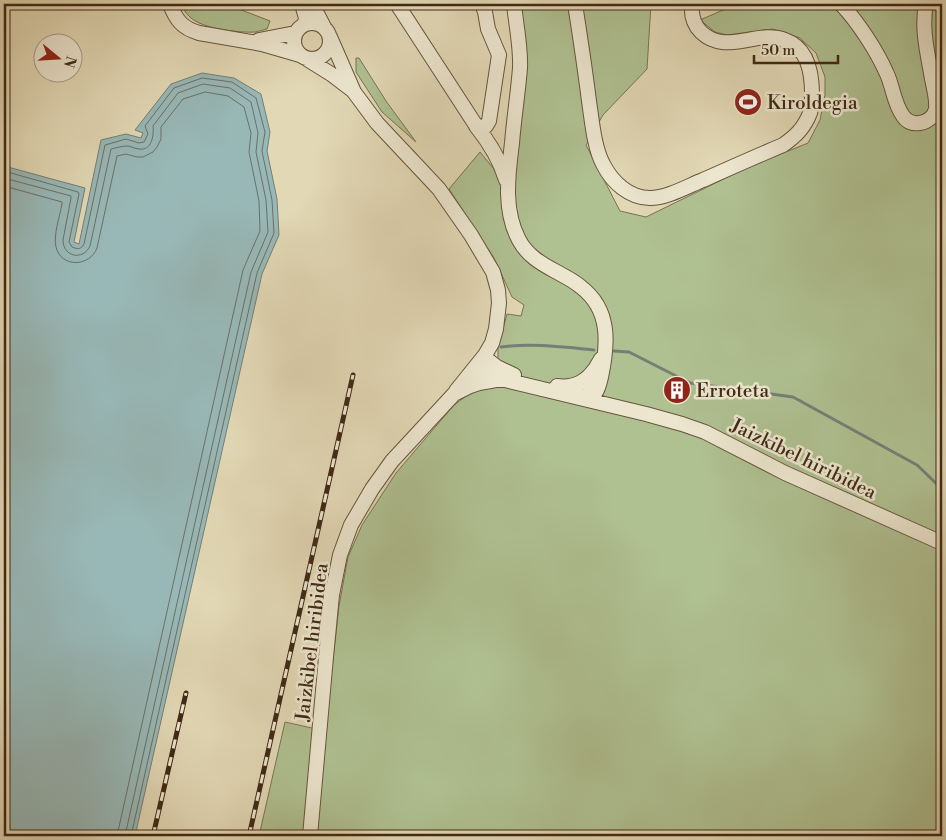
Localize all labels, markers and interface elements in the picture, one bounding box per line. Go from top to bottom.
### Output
north arrow [32,32,82,82]
scale bar [754,32,837,64]
text: 50 m [761,41,795,60]
text: N [59,54,80,70]
sports icon: Kiroldegia [733,87,763,117]
place label: Kiroldegia [767,91,858,115]
building icon: Erroteta [662,375,692,405]
place label: Erroteta [696,379,769,403]
street label: Jaizkibel hiribidea [726,413,881,505]
street label: Jaizkibel hiribidea [290,561,334,723]

